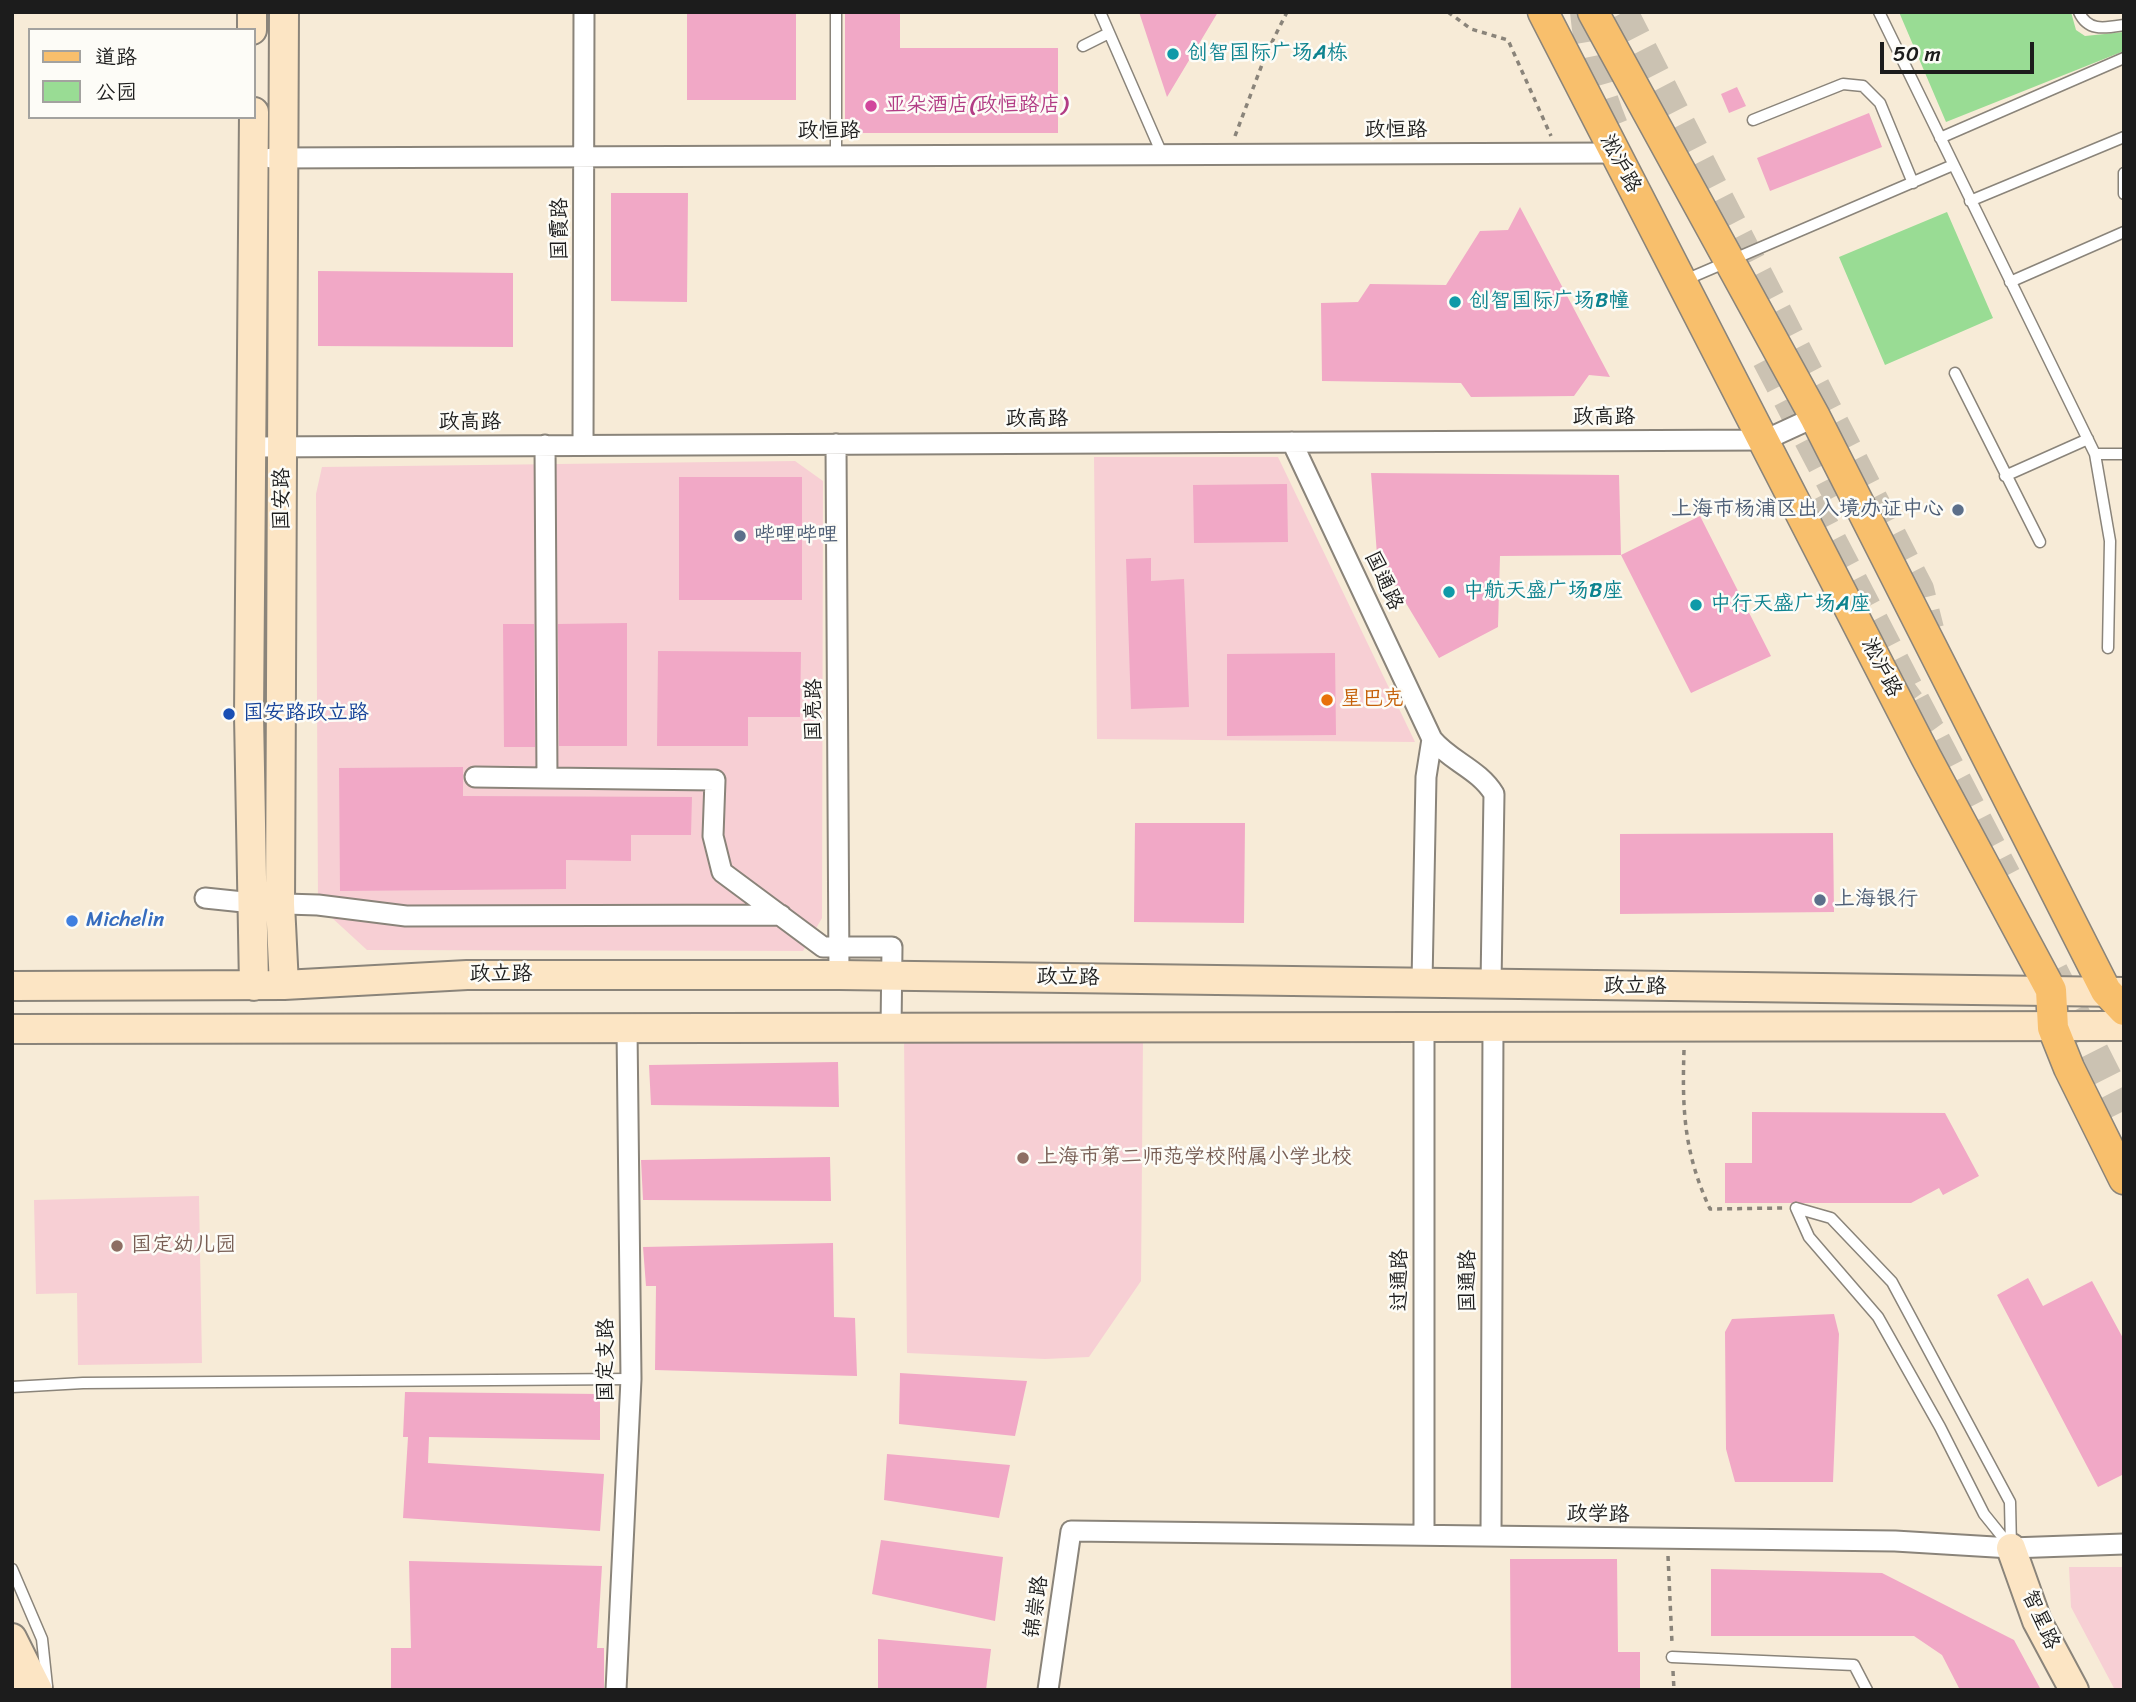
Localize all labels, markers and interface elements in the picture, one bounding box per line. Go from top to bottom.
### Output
legend [28,28,256,119]
scale bar [1884,28,2038,72]
text: 50 m [1893,35,1941,73]
text: 道路 [95,38,137,76]
place label: 创智国际广场A栋 [1187,41,1348,67]
marker: 创智国际广场A栋 [1165,46,1181,62]
text: 公园 [95,73,137,111]
place label: 亚朵酒店(政恒路店) [885,93,1068,119]
marker: 亚朵酒店(政恒路店) [863,98,879,114]
street label: 政恒路 [1365,118,1427,144]
street label: 政恒路 [798,119,860,145]
street label: 淞沪路 [1594,130,1646,198]
street label: 国霞路 [548,198,574,260]
place label: 创智国际广场B幢 [1469,289,1629,315]
marker: 创智国际广场B幢 [1447,294,1463,310]
street label: 政高路 [1573,405,1635,431]
street label: 政高路 [1006,407,1068,433]
street label: 政高路 [439,410,501,436]
street label: 国安路 [270,468,296,530]
place label: 上海市杨浦区出入境办证中心 [1671,497,1944,523]
marker: 上海市杨浦区出入境办证中心 [1950,502,1966,518]
place label: 哔哩哔哩 [754,523,838,549]
marker: 哔哩哔哩 [732,528,748,544]
street label: 国通路 [1358,547,1408,615]
place label: 中航天盛广场B座 [1463,579,1623,605]
marker: 中航天盛广场B座 [1441,584,1457,600]
place label: 中行天盛广场A座 [1710,592,1871,618]
marker: 中行天盛广场A座 [1688,597,1704,613]
street label: 淞沪路 [1855,634,1907,702]
street label: 国亮路 [802,679,828,741]
place label: 星巴克 [1341,687,1404,713]
marker: 星巴克 [1319,692,1335,708]
place label: 国安路政立路 [243,701,369,727]
marker: 国安路政立路 [221,706,237,722]
place label: 上海银行 [1834,887,1918,913]
marker: 上海银行 [1812,892,1828,908]
place label: Michelin [86,908,164,934]
marker: Michelin [64,913,80,929]
street label: 政立路 [470,962,532,988]
street label: 政立路 [1036,965,1100,991]
street label: 政立路 [1603,974,1667,1000]
place label: 上海市第二师范学校附属小学北校 [1037,1145,1352,1171]
marker: 上海市第二师范学校附属小学北校 [1015,1150,1031,1166]
place label: 国定幼儿园 [131,1233,236,1259]
marker: 国定幼儿园 [109,1238,125,1254]
street label: 过通路 [1388,1249,1414,1311]
street label: 国通路 [1456,1250,1482,1312]
street label: 国定支路 [594,1318,620,1402]
street label: 政学路 [1566,1502,1630,1528]
street label: 锦崇路 [1020,1574,1054,1640]
street label: 智星路 [2016,1586,2064,1654]

